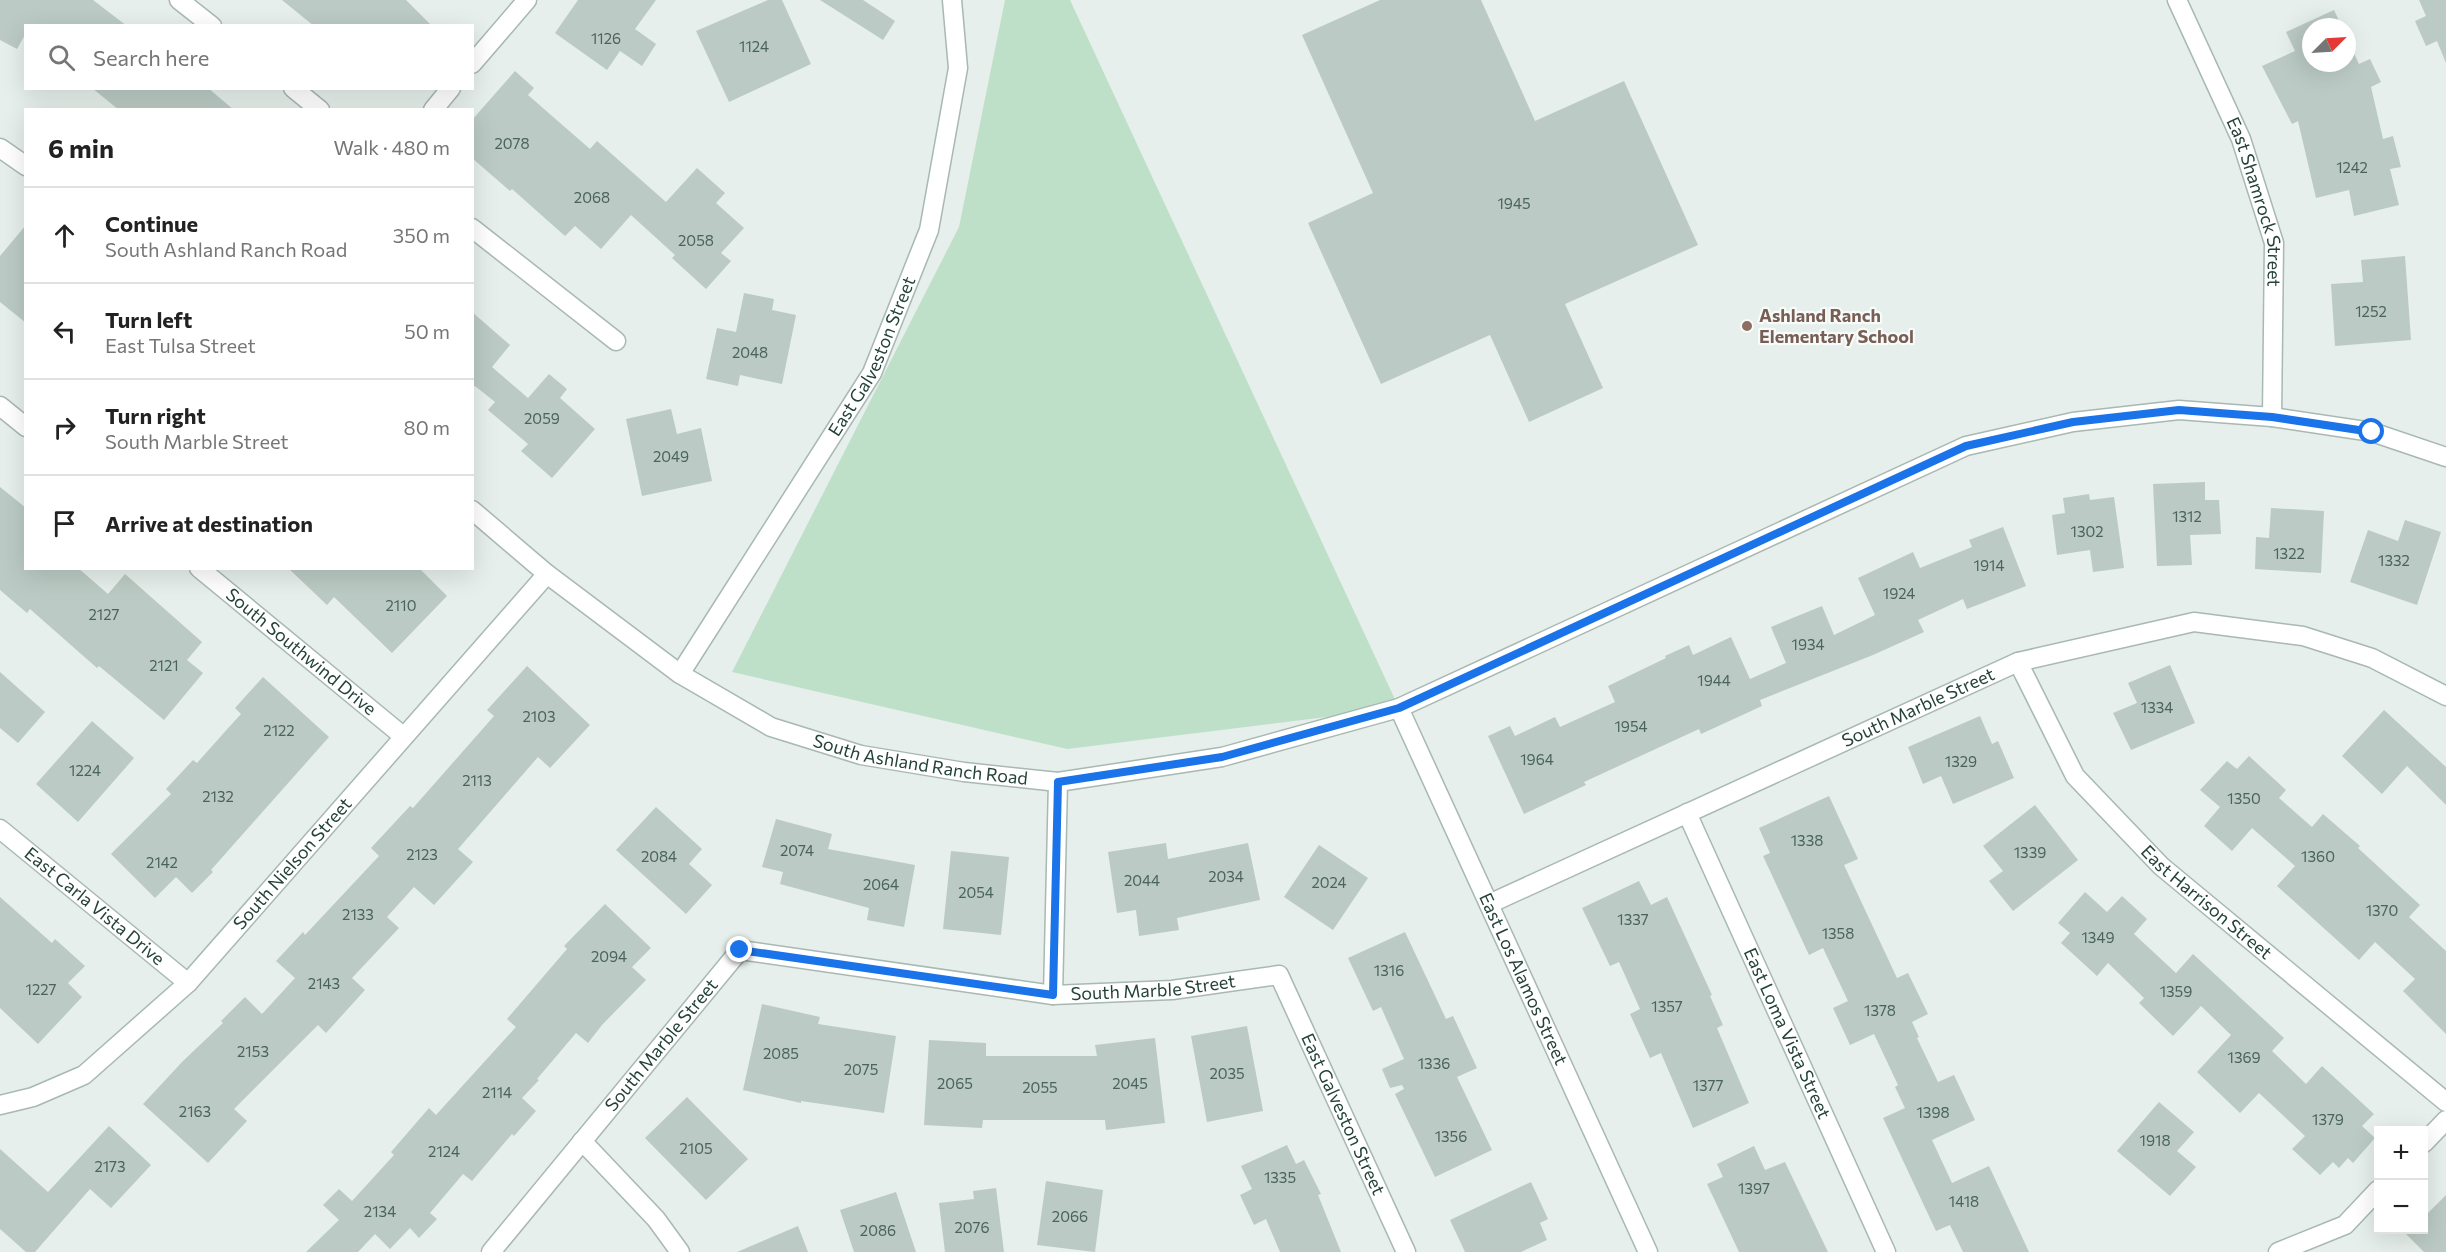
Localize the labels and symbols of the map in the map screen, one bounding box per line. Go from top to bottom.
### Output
north arrow [2302,18,2356,72]
house number: 1126 [591,29,621,47]
house number: 1124 [739,37,769,55]
street label: East Shamrock Street [2222,113,2286,287]
house number: 2078 [495,134,530,152]
house number: 1242 [2336,158,2368,176]
house number: 2068 [574,188,610,206]
house number: 1945 [1497,194,1531,212]
house number: 2058 [678,231,714,249]
street label: East Galveston Street [823,273,919,440]
house number: 1252 [2355,302,2387,320]
place label: Ashland Ranch Elementary School [1759,304,1914,347]
marker: Ashland Ranch Elementary School [1740,319,1754,333]
house number: 2048 [732,343,768,361]
house number: 2059 [524,409,560,427]
route start [2358,418,2384,444]
house number: 2049 [653,447,689,465]
house number: 1312 [2172,507,2202,525]
house number: 1302 [2070,522,2104,540]
house number: 1322 [2273,544,2305,562]
house number: 1332 [2378,551,2410,569]
house number: 1914 [1974,556,2004,574]
street label: South Southwind Drive [222,583,381,719]
house number: 1924 [1883,584,1915,602]
house number: 2110 [386,596,416,614]
house number: 2127 [89,605,120,623]
house number: 1934 [1791,635,1825,653]
house number: 2121 [149,656,179,674]
street label: South Marble Street [1838,662,1998,751]
house number: 1944 [1697,671,1731,689]
house number: 1334 [2141,698,2173,716]
house number: 2103 [522,707,556,725]
house number: 1954 [1614,717,1648,735]
house number: 2122 [263,721,295,739]
street label: South Ashland Ranch Road [811,729,1029,789]
house number: 1964 [1520,750,1554,768]
house number: 1329 [1945,752,1977,770]
house number: 1224 [69,761,101,779]
house number: 2113 [462,771,492,789]
house number: 2132 [202,787,234,805]
house number: 1350 [2227,789,2261,807]
street label: South Nielson Street [228,793,356,934]
house number: 1338 [1791,831,1823,849]
street label: East Harrison Street [2137,840,2277,963]
house number: 2074 [780,841,814,859]
street label: East Carla Vista Drive [21,842,169,969]
house number: 1339 [2014,843,2046,861]
house number: 2123 [406,845,438,863]
house number: 2084 [641,847,677,865]
house number: 1360 [2301,847,2335,865]
house number: 2142 [146,853,178,871]
house number: 2034 [1208,867,1244,885]
house number: 2044 [1124,871,1160,889]
house number: 2024 [1311,873,1347,891]
house number: 2064 [863,875,899,893]
house number: 2054 [958,883,994,901]
street label: East Los Alamos Street [1475,889,1573,1068]
house number: 1370 [2366,901,2398,919]
house number: 2133 [342,905,374,923]
house number: 1337 [1617,910,1649,928]
house number: 1358 [1822,924,1854,942]
house number: 1349 [2081,928,2115,946]
route end [726,936,752,962]
street label: East Loma Vista Street [1740,944,1836,1122]
house number: 2094 [591,947,627,965]
house number: 1316 [1374,961,1404,979]
street label: South Marble Street [1070,969,1237,1004]
house number: 2143 [308,974,340,992]
street label: South Marble Street [600,974,722,1115]
house number: 1227 [26,980,57,998]
house number: 1359 [2160,982,2192,1000]
house number: 1357 [1651,997,1683,1015]
house number: 1378 [1864,1001,1896,1019]
street label: East Galveston Street [1297,1029,1390,1198]
house number: 2153 [237,1042,269,1060]
house number: 2085 [763,1044,799,1062]
house number: 1369 [2228,1048,2261,1066]
house number: 1336 [1418,1054,1450,1072]
house number: 2075 [844,1060,878,1078]
house number: 2035 [1209,1064,1245,1082]
house number: 2065 [937,1074,973,1092]
house number: 2045 [1112,1074,1148,1092]
house number: 1377 [1693,1076,1723,1094]
house number: 2055 [1022,1078,1058,1096]
house number: 2114 [482,1083,512,1101]
house number: 2163 [179,1102,211,1120]
house number: 1398 [1916,1103,1950,1121]
house number: 1379 [2312,1110,2344,1128]
house number: 1356 [1435,1127,1467,1145]
house number: 1918 [2139,1131,2171,1149]
house number: 2105 [679,1139,713,1157]
house number: 2124 [428,1142,460,1160]
house number: 2173 [94,1157,126,1175]
house number: 1335 [1264,1168,1296,1186]
house number: 1397 [1738,1179,1770,1197]
house number: 1418 [1949,1192,1979,1210]
house number: 2134 [364,1202,396,1220]
house number: 2066 [1052,1207,1088,1225]
house number: 2076 [955,1218,990,1236]
house number: 2086 [860,1221,896,1239]

